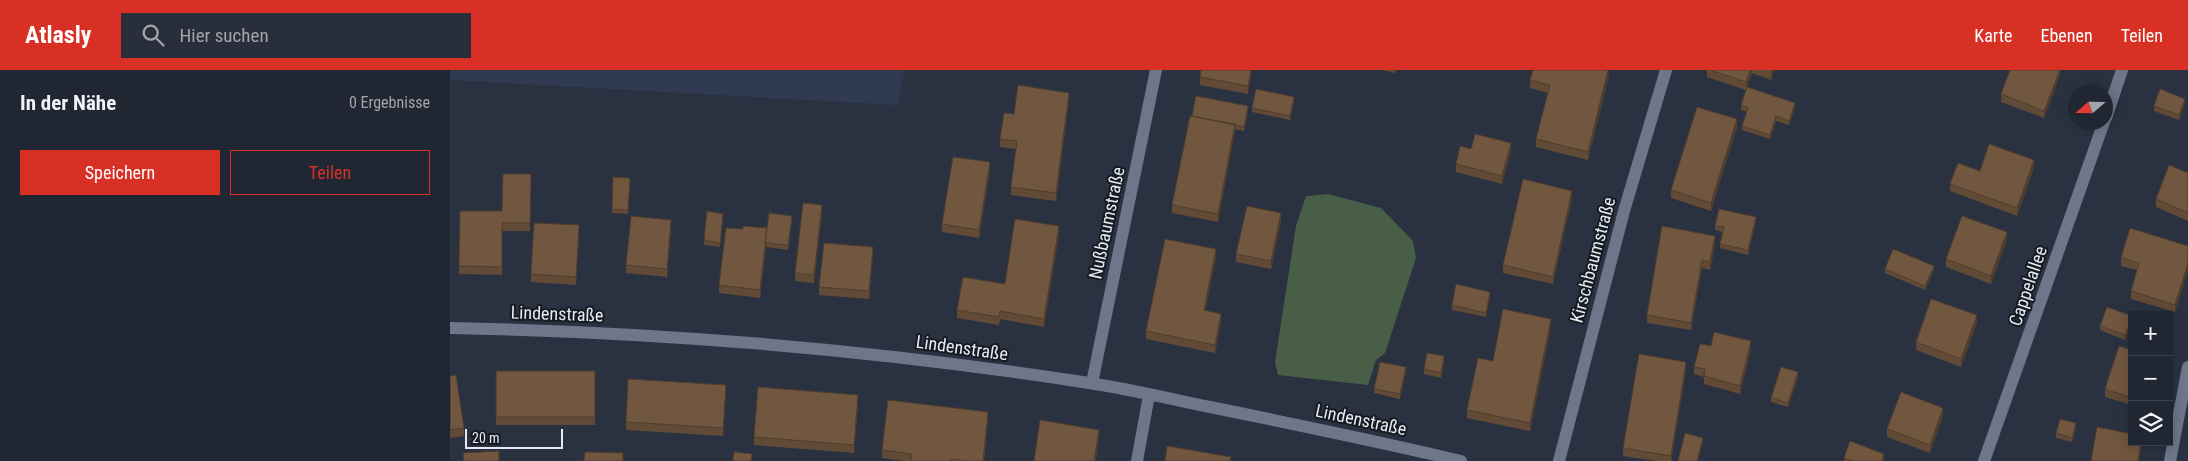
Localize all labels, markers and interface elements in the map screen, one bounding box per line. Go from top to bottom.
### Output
search box [121,13,471,58]
text: Atlasly [25,21,91,49]
icon: search [139,21,167,49]
text: Hier suchen [179,24,269,47]
text: Karte [1974,25,2013,46]
text: Ebenen [2041,25,2093,46]
text: Teilen [2121,25,2163,46]
north arrow [2068,85,2113,130]
text: In der Nähe [20,91,116,115]
text: 0 Ergebnisse [349,93,430,112]
button: Speichern [20,150,220,195]
button: Teilen [230,150,430,195]
street label: Nußbaumstraße [1084,165,1129,281]
street label: Kirschbaumstraße [1566,195,1619,325]
street label: Cappelallee [2004,243,2051,328]
street label: Lindenstraße [510,301,604,326]
map controls [2128,311,2173,446]
button: + [2128,311,2173,356]
street label: Lindenstraße [915,331,1009,364]
button: − [2128,356,2173,401]
street label: Lindenstraße [1314,400,1409,439]
button: layers [2128,401,2173,446]
scale bar [465,426,562,449]
text: 20 m [472,430,500,446]

